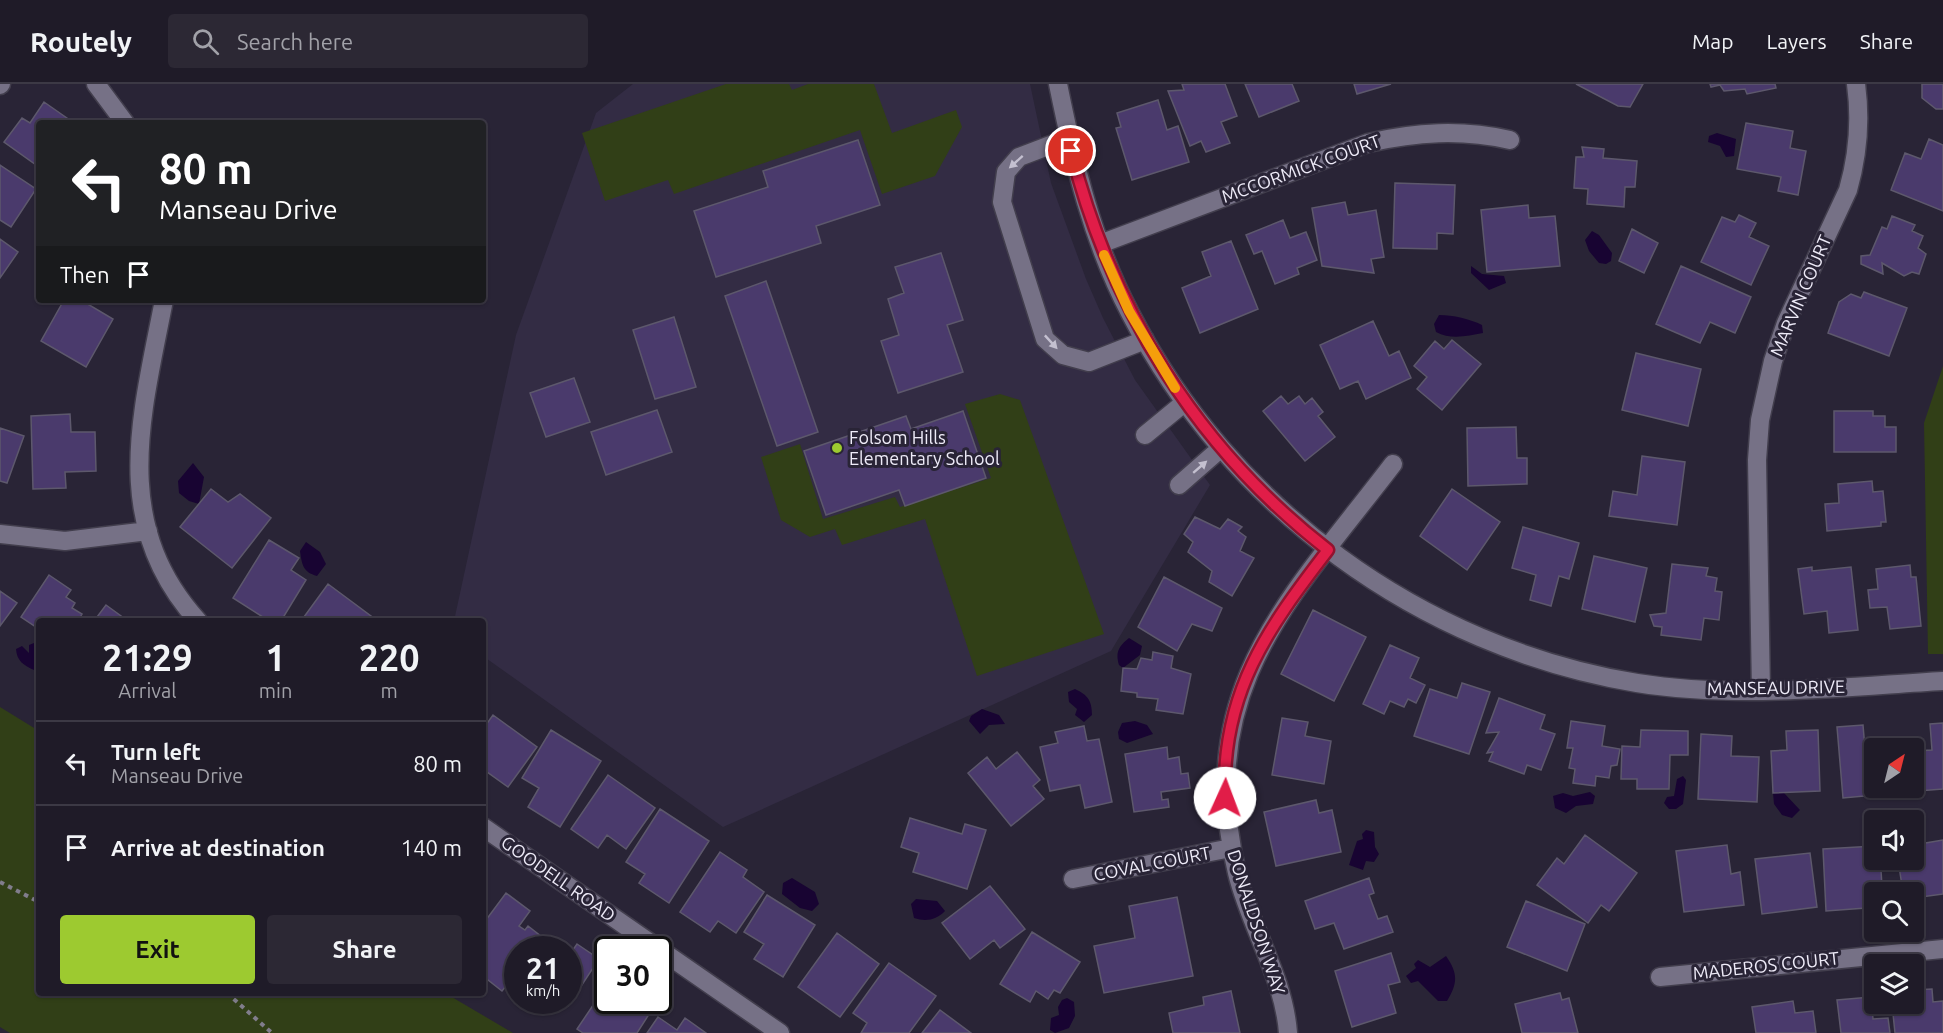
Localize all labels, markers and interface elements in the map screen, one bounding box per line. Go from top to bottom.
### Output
search box [168,14,588,68]
icon: search [189,25,222,58]
text: Routely [30,26,132,57]
text: Search here [237,29,353,54]
text: Map [1692,29,1733,53]
text: Layers [1766,29,1827,53]
text: Share [1860,29,1913,53]
pin [1045,125,1096,176]
street label: MCCORMICK COURT [1219,130,1383,206]
icon: arrive [1054,134,1087,167]
icon: left [60,144,138,222]
text: 80 m [159,145,253,192]
one-way arrow [1009,155,1024,169]
text: Manseau Drive [159,194,338,224]
street label: MARVIN COURT [1766,232,1835,359]
icon: arrive [122,258,155,291]
text: Then [60,262,110,287]
one-way arrow [1044,335,1058,350]
place label: Folsom Hills Elementary School [849,427,1000,468]
marker: Folsom Hills Elementary School [830,441,844,455]
one-way arrow [1192,461,1207,474]
text: 21:29 [102,637,192,678]
text: 1 [265,637,286,678]
text: 220 [359,637,420,678]
street label: MANSEAU DRIVE [1707,676,1845,698]
text: Arrival [118,679,177,702]
text: min [259,679,292,702]
text: m [381,679,398,702]
north arrow [1864,738,1924,798]
map controls [1864,738,1924,1014]
text: Turn left [111,739,201,764]
icon: left [60,747,93,780]
text: 80 m [413,751,462,776]
text: Manseau Drive [111,764,243,787]
position arrow [1193,766,1257,830]
button: sound [1864,810,1924,870]
icon: arrive [60,831,93,864]
street label: GOODELL ROAD [498,831,619,925]
text: Arrive at destination [111,835,325,860]
text: 140 m [401,835,462,860]
street label: COVAL COURT [1092,842,1212,884]
street label: DONALDSON WAY [1224,847,1290,997]
button: search [1864,882,1924,942]
button: Exit [60,915,255,984]
button: Share [267,915,462,984]
speed limit sign: 30 [594,936,672,1014]
street label: MADEROS COURT [1692,947,1840,983]
text: 21 [526,951,560,985]
button: layers [1864,954,1924,1014]
text: km/h [526,982,560,999]

